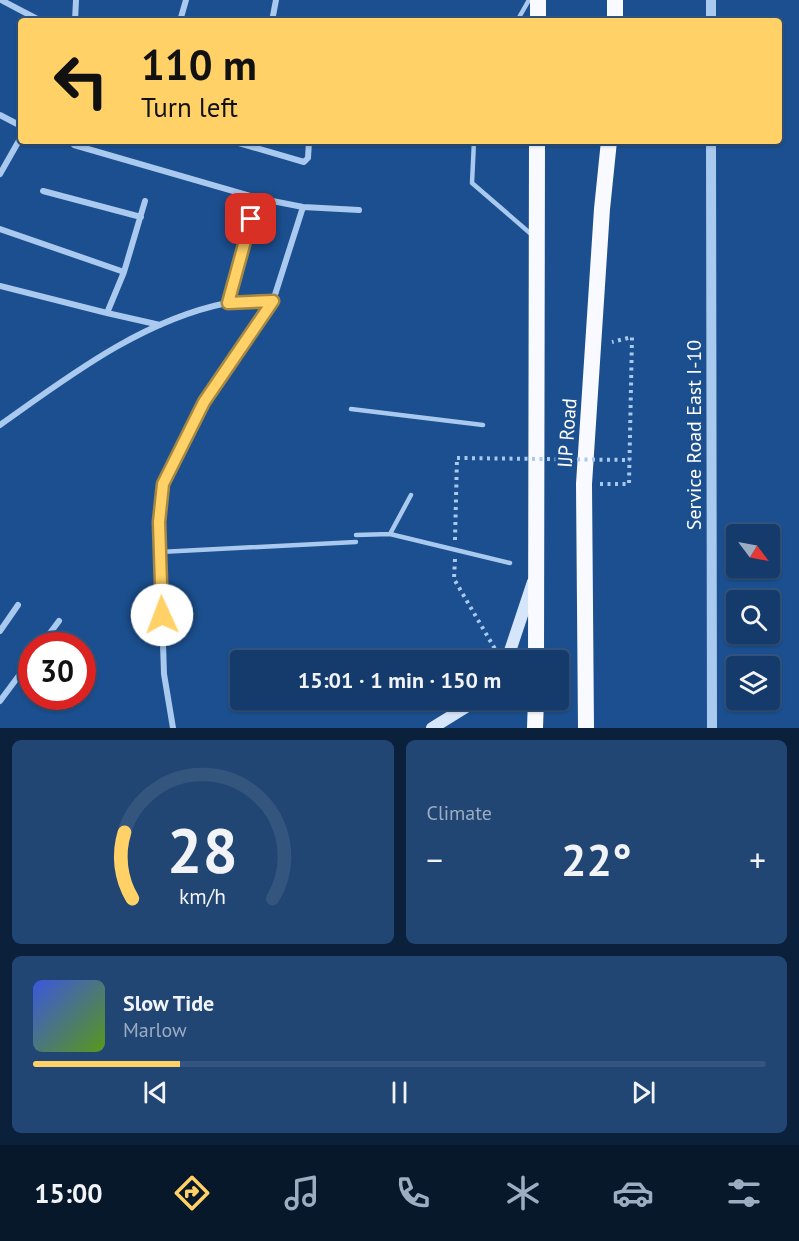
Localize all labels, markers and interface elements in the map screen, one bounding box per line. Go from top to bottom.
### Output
text: 110 m [141,37,257,92]
icon: left [42,42,120,120]
text: Turn left [141,90,238,124]
pin [225,193,276,244]
icon: arrive [234,202,267,235]
street label: Service Road East I-10 [681,340,707,530]
street label: IJP Road [552,397,582,469]
north arrow [726,524,780,578]
map controls [726,524,780,710]
position arrow [130,583,194,647]
button: search [726,590,780,644]
speed limit sign: 30 [18,632,96,710]
button: layers [726,656,780,710]
text: 15:01 · 1 min · 150 m [298,666,501,694]
text: Climate [427,800,492,826]
text: 28 [167,809,238,890]
text: 22° [561,830,632,888]
text: − [427,838,443,881]
text: + [749,838,766,881]
text: km/h [179,882,226,910]
text: Slow Tide [123,989,214,1017]
text: Marlow [123,1017,187,1043]
icon: previous [139,1076,172,1109]
icon: pause [383,1076,416,1109]
icon: next [627,1076,660,1109]
icon: directions [171,1172,213,1214]
icon: music [281,1172,323,1214]
icon: phone [392,1172,434,1214]
icon: climate [502,1172,544,1214]
icon: car [612,1172,654,1214]
icon: filters [723,1172,765,1214]
text: 15:00 [34,1176,103,1210]

